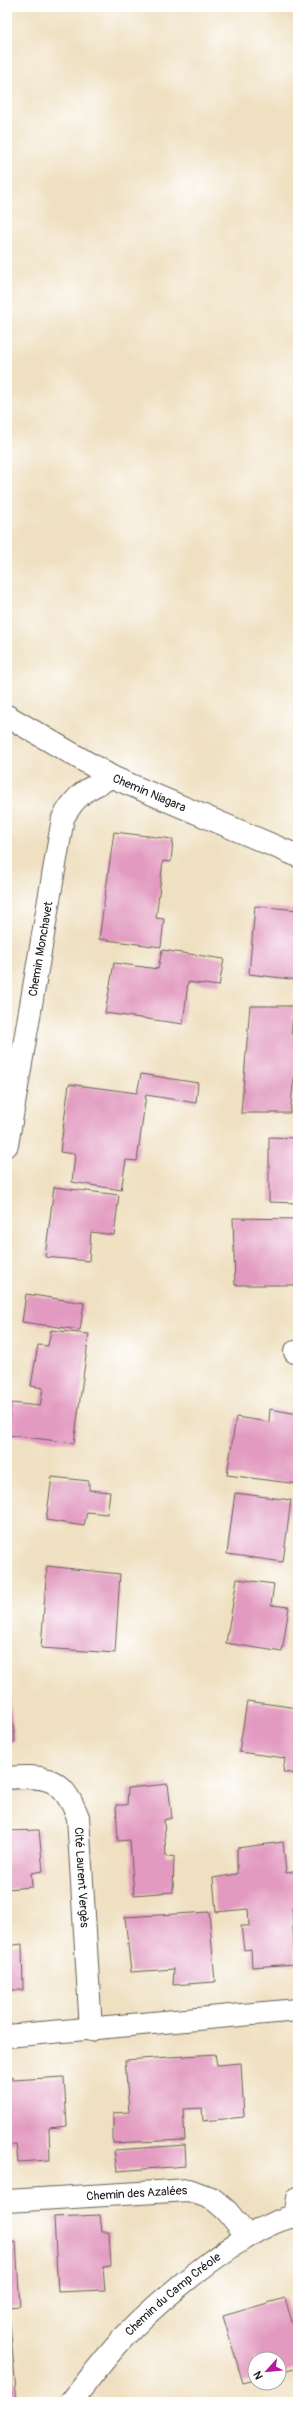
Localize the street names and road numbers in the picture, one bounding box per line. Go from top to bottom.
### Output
street label: Chemin Niagara [110,771,189,815]
street label: Chemin Monchavet [25,900,56,998]
street label: Cité Laurent Vergès [71,1827,92,1929]
street label: Chemin des Azalées [86,2183,188,2204]
street label: Chemin du Camp Créole [122,2249,224,2339]

